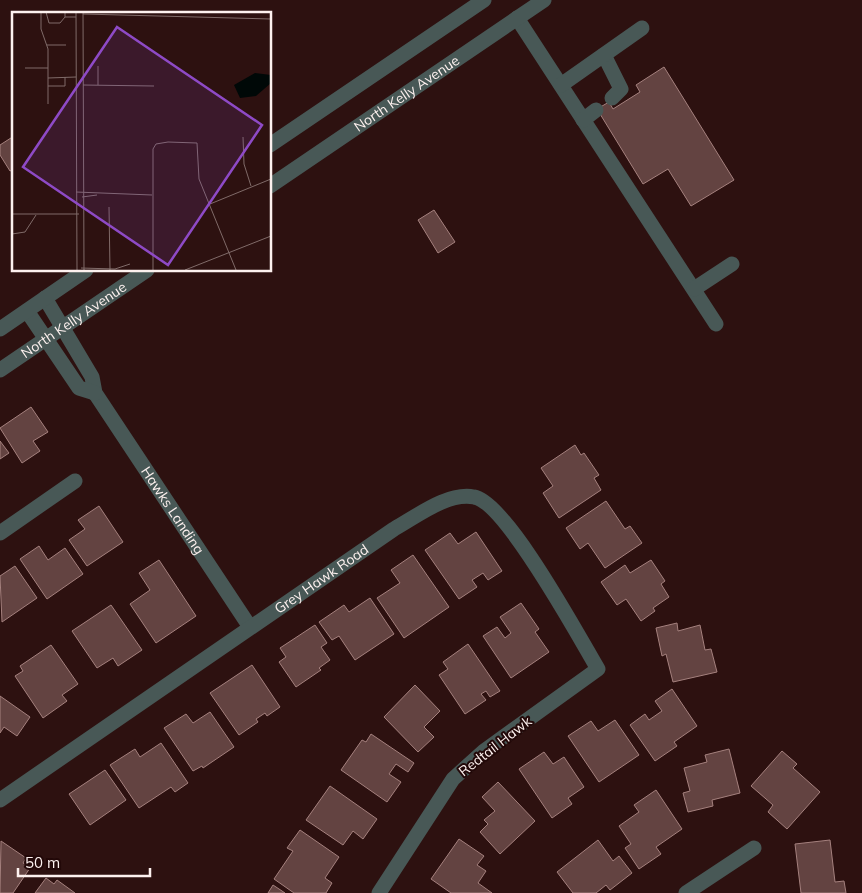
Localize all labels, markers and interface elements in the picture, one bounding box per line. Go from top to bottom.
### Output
inset map [12,12,271,271]
street label: North Kelly Avenue [350,51,463,135]
street label: North Kelly Avenue [17,278,130,362]
street label: Hawks Landing [137,463,208,558]
street label: Grey Hawk Road [271,540,372,618]
street label: Redtail Hawk [455,711,536,780]
scale bar [18,846,150,878]
text: 50 m [25,853,60,872]

